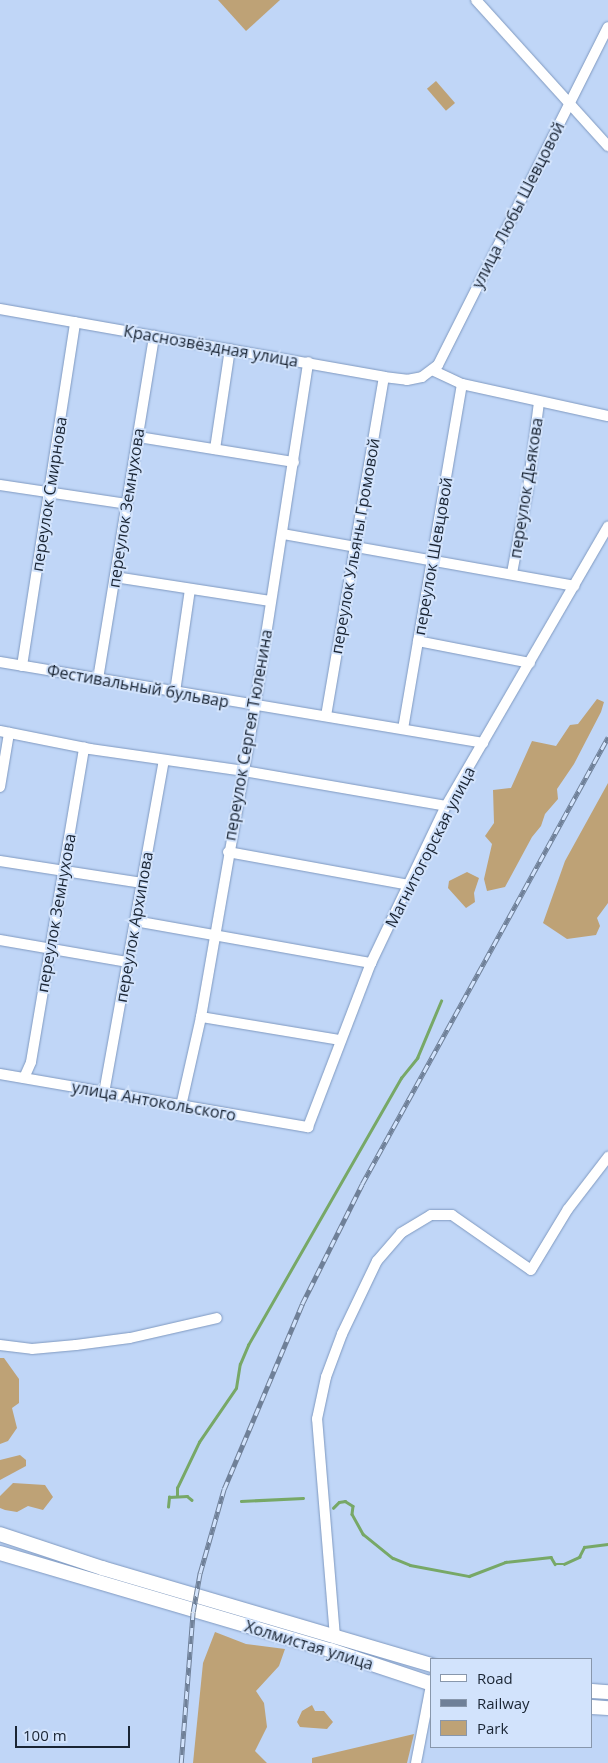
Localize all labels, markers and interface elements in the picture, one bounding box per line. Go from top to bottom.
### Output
street label: улица Любы Шевцовой [468,119,568,291]
street label: Краснозвёздная улица [122,321,300,371]
street label: переулок Смирнова [27,415,71,573]
street label: переулок Дьякова [505,416,547,560]
street label: переулок Земнухова [104,427,148,589]
street label: переулок Ульяны Громовой [327,437,383,655]
street label: переулок Шевцовой [410,475,456,637]
street label: переулок Сергея Тюленина [220,628,276,842]
street label: Фестивальный бульвар [45,661,231,711]
street label: Магнитогорская улица [381,763,479,931]
street label: переулок Земнухова [33,832,79,994]
street label: переулок Архипова [111,850,157,1004]
street label: улица Антокольского [70,1077,238,1125]
street label: Холмистая улица [242,1616,376,1674]
legend [430,1658,593,1748]
text: Road [477,1668,513,1688]
text: Railway [477,1693,530,1713]
scale bar [18,1716,132,1748]
text: Park [477,1718,508,1738]
text: 100 m [23,1725,67,1745]

